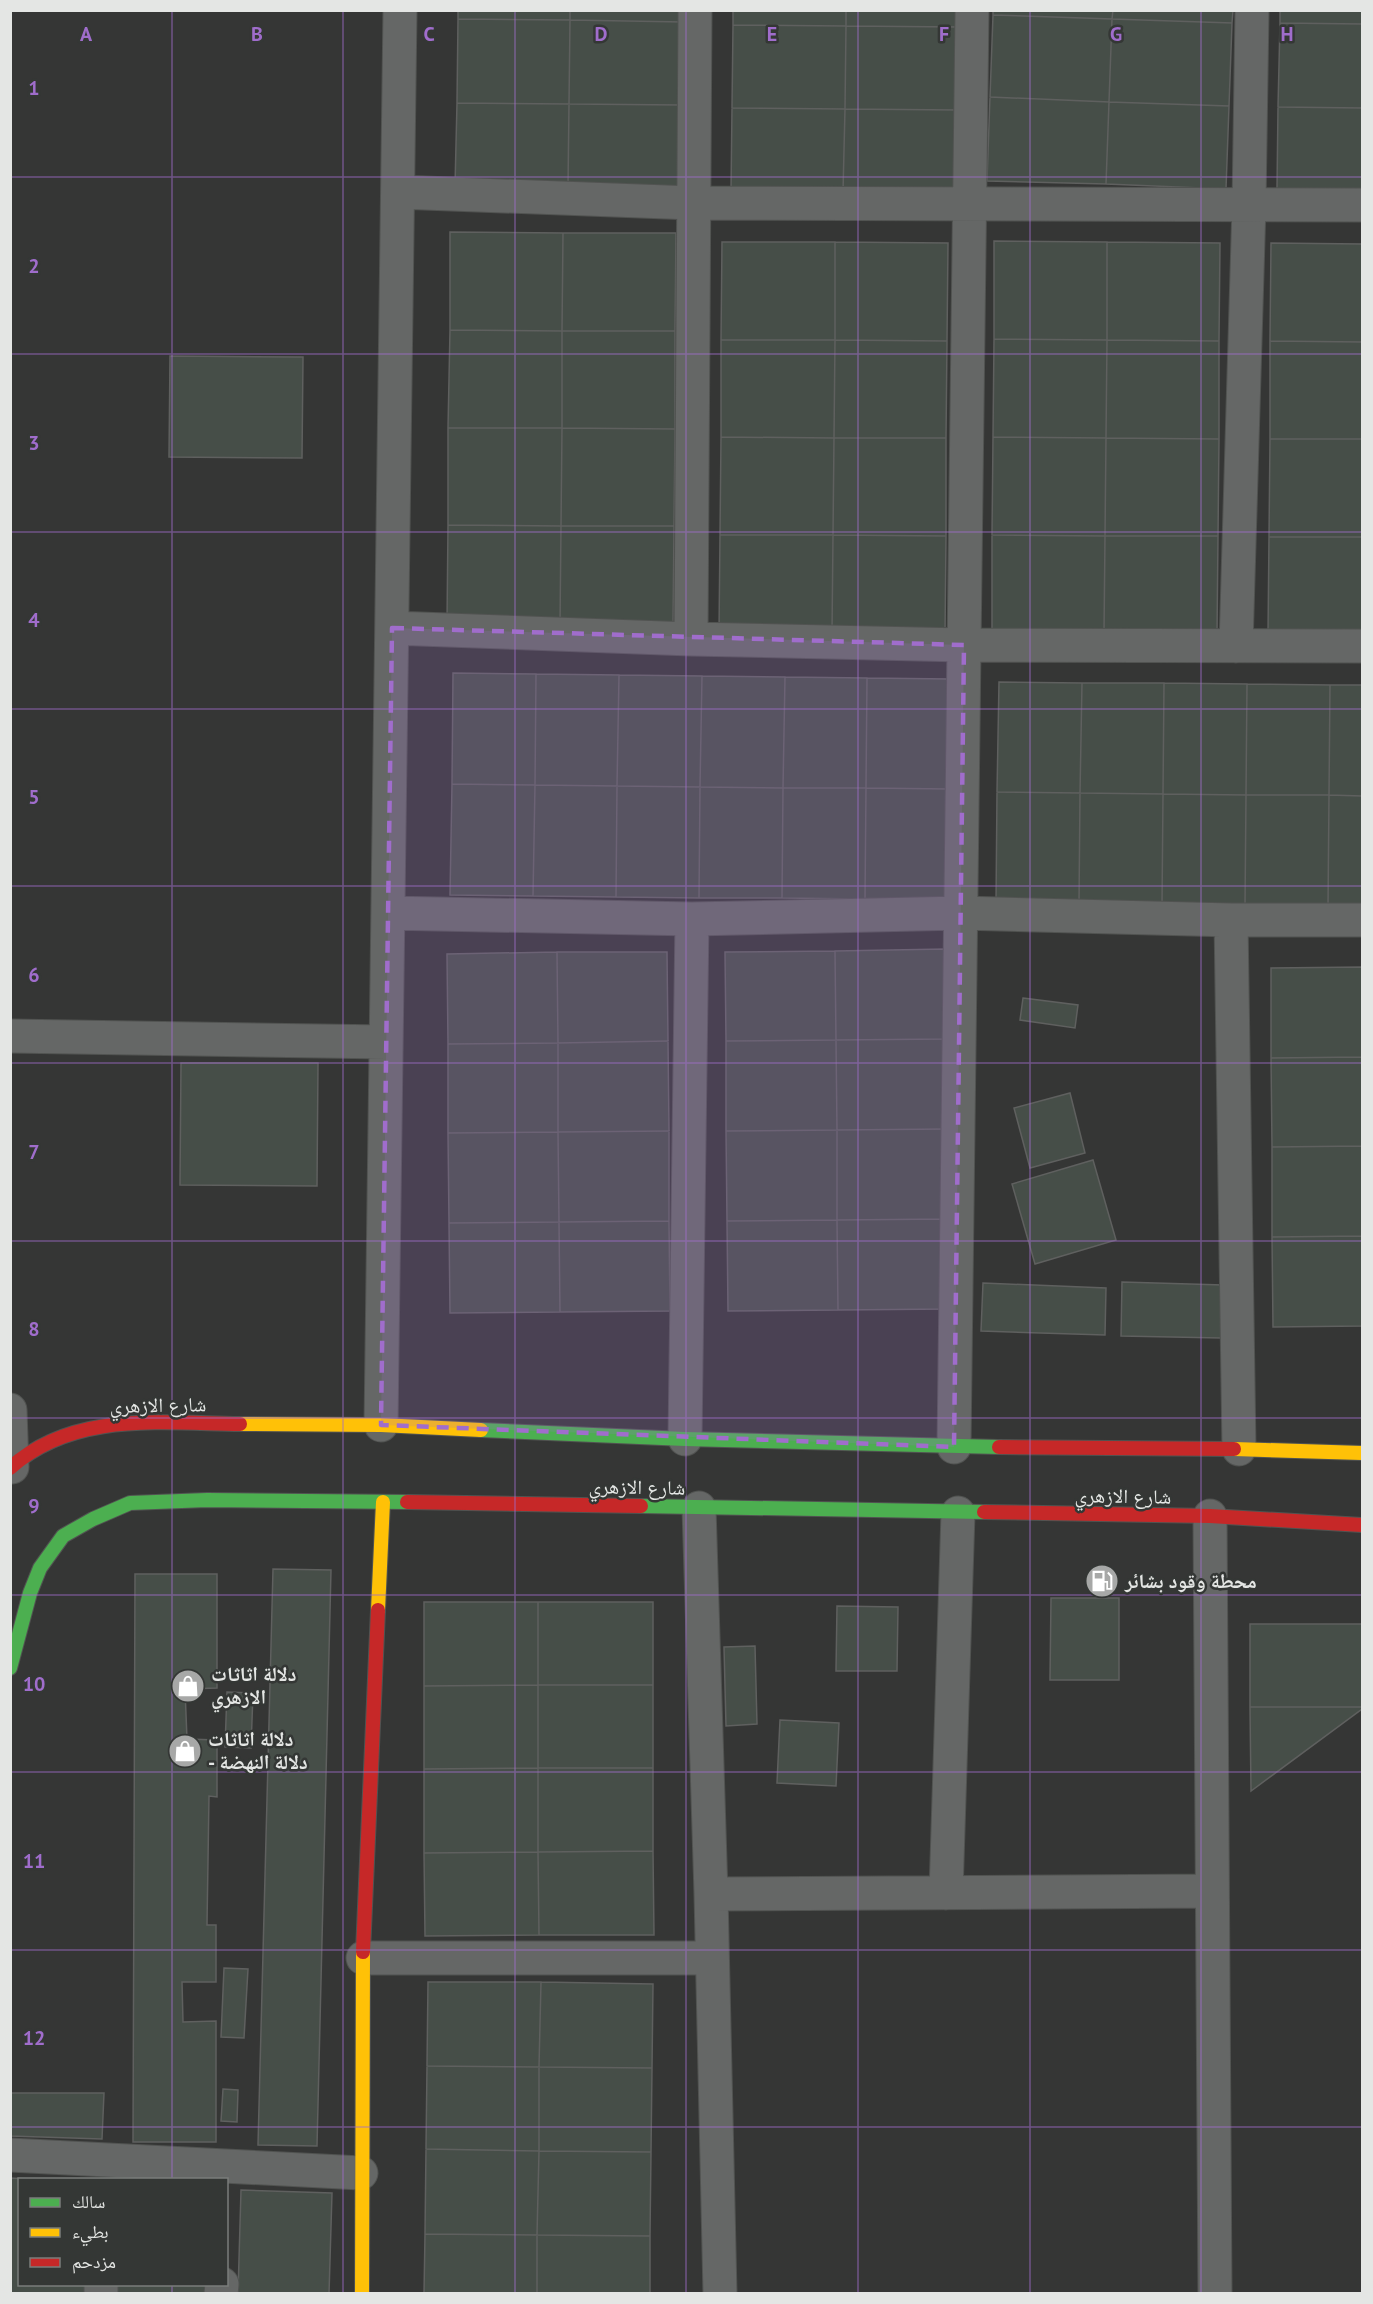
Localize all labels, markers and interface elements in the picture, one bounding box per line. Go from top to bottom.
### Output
text: A [80,21,93,47]
text: B [251,21,263,47]
text: C [423,21,435,47]
text: D [595,21,608,47]
text: E [767,21,777,47]
text: F [939,21,949,47]
text: G [1110,21,1122,47]
text: H [1280,21,1294,47]
text: 1 [28,75,40,101]
text: 2 [28,253,40,279]
text: 3 [28,430,40,456]
text: 4 [28,607,40,633]
text: 5 [28,784,40,810]
text: 6 [28,962,40,988]
text: 7 [28,1139,40,1165]
text: 8 [28,1316,40,1342]
street label: شارع الازهري [109,1391,207,1422]
street label: شارع الازهري [588,1473,686,1504]
street label: شارع الازهري [1074,1482,1172,1513]
text: 9 [28,1493,40,1519]
fuel station icon: محطة وقود بشائر [1084,1563,1120,1599]
place label: محطة وقود بشائر [1124,1568,1257,1594]
place label: دلالة اثاثات الازهري [211,1661,296,1713]
shop icon: دلالة اثاثات الازهري [170,1668,206,1704]
text: 10 [23,1671,45,1697]
place label: دلالة اثاثات - دلالة النهضة [208,1726,308,1775]
shop icon: دلالة اثاثات - دلالة النهضة [167,1733,203,1769]
text: 11 [23,1848,45,1874]
text: 12 [23,2025,45,2051]
legend [18,2178,228,2286]
text: سالك [72,2190,105,2213]
text: بطيء [72,2220,109,2247]
text: مزدحم [72,2250,116,2274]

